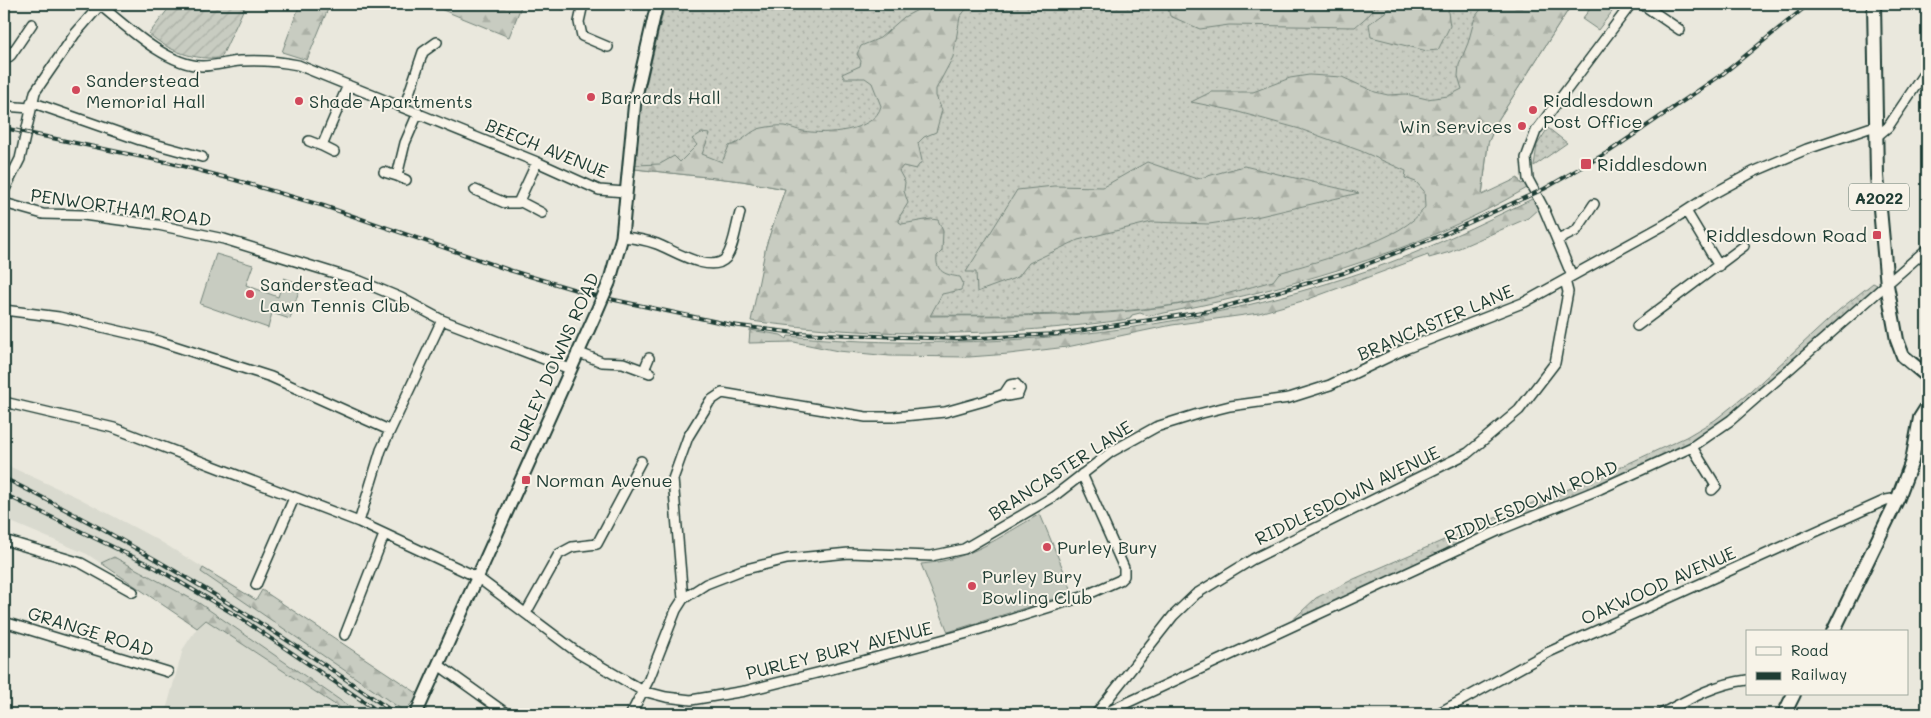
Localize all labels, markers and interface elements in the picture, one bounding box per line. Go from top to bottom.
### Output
place label: Sanderstead Memorial Hall [86,68,206,113]
marker: Sanderstead Memorial Hall [70,84,82,96]
place label: Barrards Hall [601,85,721,109]
place label: Riddlesdown Post Office [1543,88,1653,133]
place label: Shade Apartments [309,89,473,113]
marker: Barrards Hall [585,91,597,103]
marker: Shade Apartments [293,95,305,107]
marker: Riddlesdown Post Office [1527,104,1539,116]
street label: BEECH AVENUE [482,112,612,184]
place label: Win Services [1399,114,1512,138]
marker: Win Services [1516,120,1528,132]
place label: Riddlesdown [1597,152,1707,176]
marker: Riddlesdown [1579,157,1593,171]
street label: PENWORTHAM ROAD [29,182,213,232]
road number: A2022 [1849,183,1909,210]
place label: Riddlesdown Road [1706,223,1867,247]
marker: Riddlesdown Road [1871,229,1883,241]
street label: PURLEY DOWNS ROAD [504,268,604,456]
place label: Sanderstead Lawn Tennis Club [260,272,410,317]
street label: BRANCASTER LANE [1353,278,1517,366]
marker: Sanderstead Lawn Tennis Club [244,288,256,300]
street label: BRANCASTER LANE [983,414,1137,526]
street label: RIDDLESDOWN AVENUE [1251,440,1443,550]
street label: RIDDLESDOWN ROAD [1441,454,1621,548]
place label: Norman Avenue [536,468,673,492]
marker: Norman Avenue [520,474,532,486]
place label: Purley Bury [1057,535,1157,559]
street label: OAKWOOD AVENUE [1577,540,1739,630]
marker: Purley Bury [1041,541,1053,553]
place label: Purley Bury Bowling Club [982,564,1093,609]
marker: Purley Bury Bowling Club [966,580,978,592]
street label: GRANGE ROAD [25,600,157,662]
street label: PURLEY BURY AVENUE [743,615,935,685]
legend [1746,630,1908,696]
text: Road [1791,640,1828,660]
text: Railway [1791,664,1847,684]

